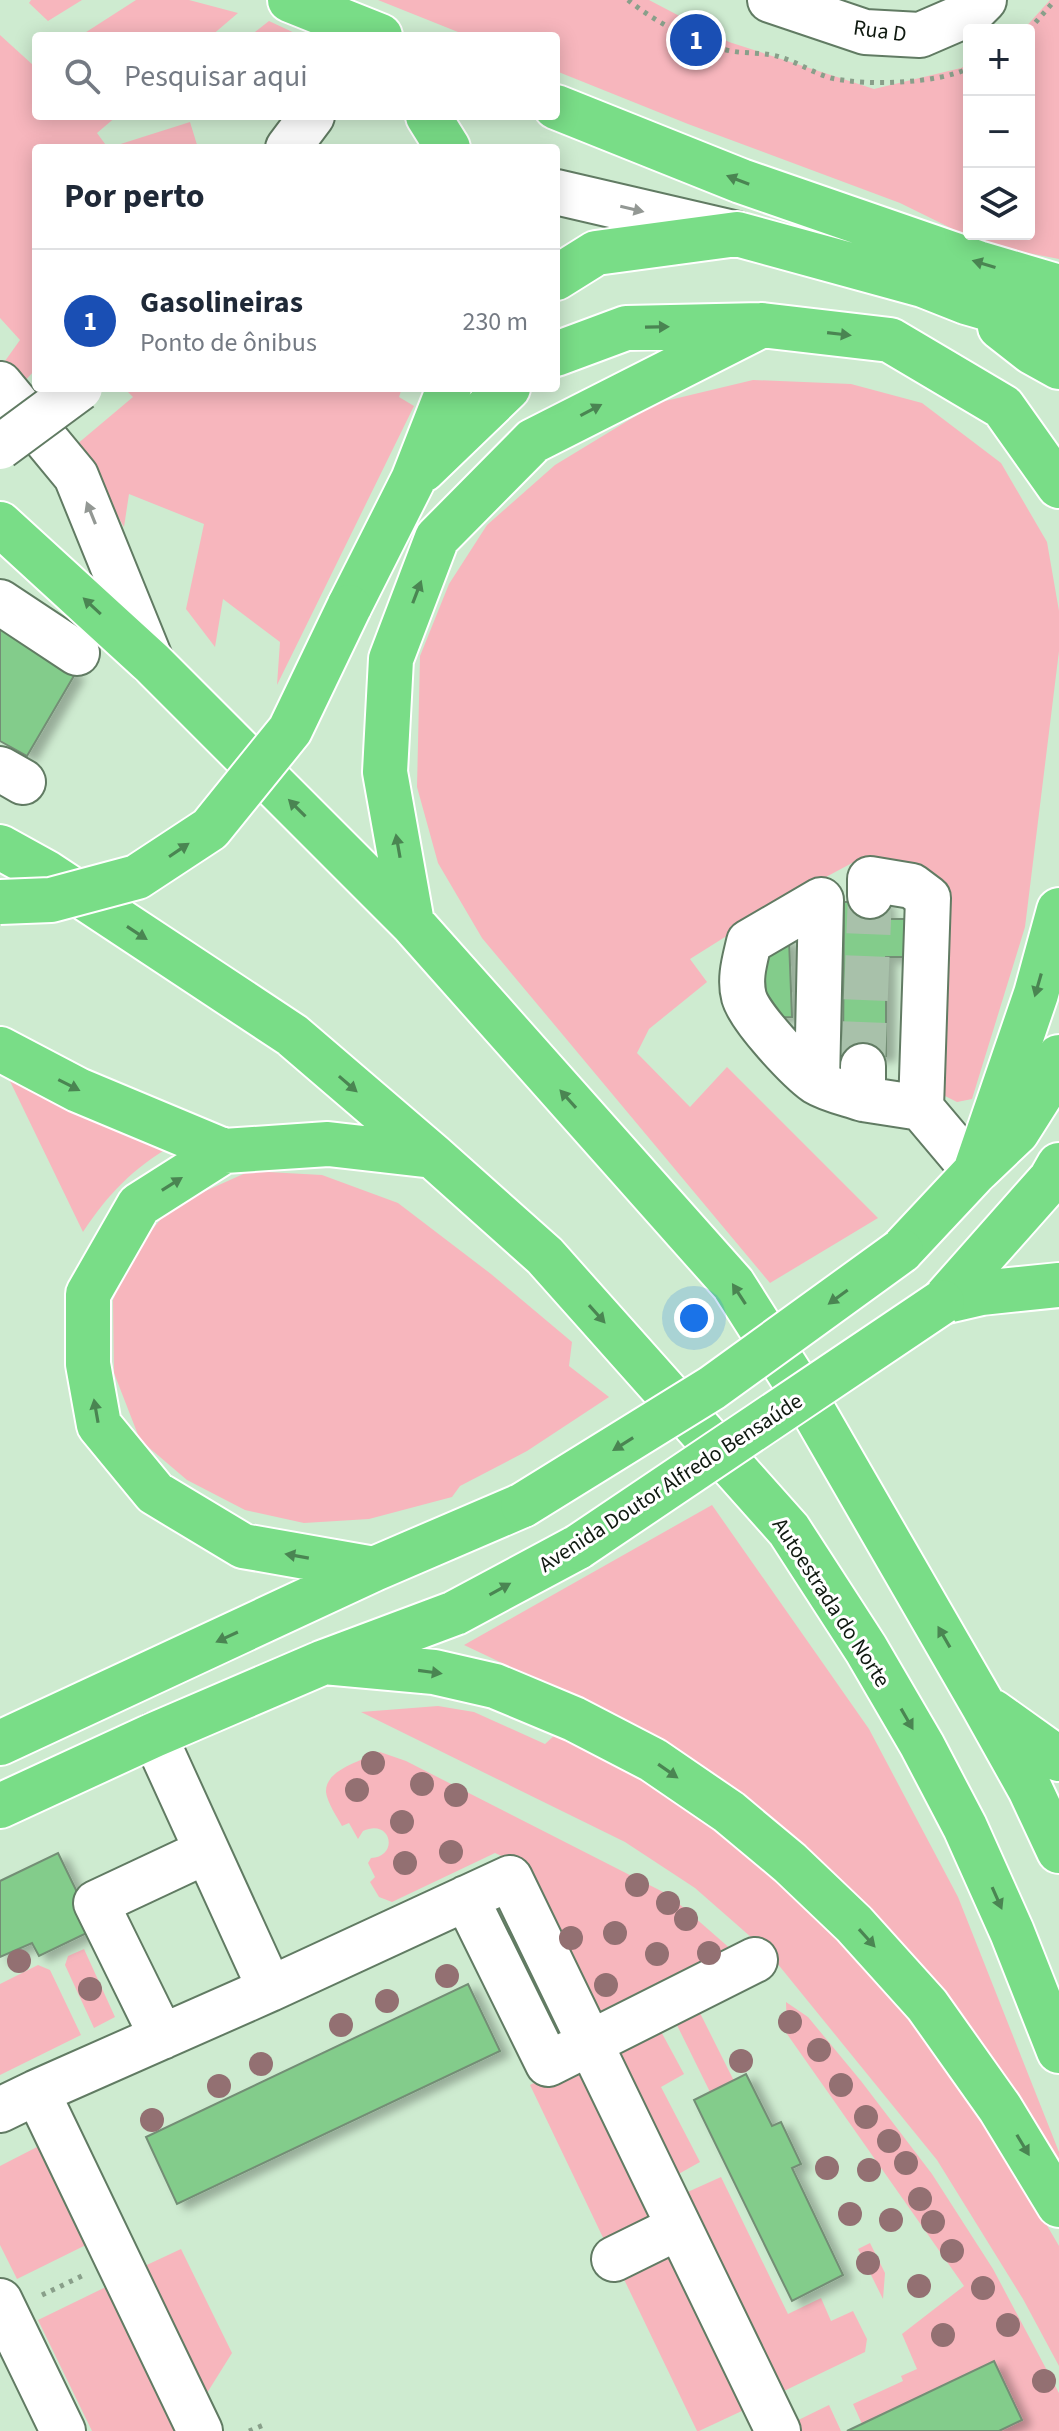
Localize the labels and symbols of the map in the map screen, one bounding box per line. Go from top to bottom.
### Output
pin: 1 [670,10,722,70]
street label: Rua D [851,11,909,51]
one-way arrow [726,173,750,186]
one-way arrow [620,204,645,216]
one-way arrow [972,258,996,270]
one-way arrow [645,321,670,333]
one-way arrow [827,328,852,341]
one-way arrow [580,404,603,417]
one-way arrow [85,501,98,525]
one-way arrow [411,580,423,604]
one-way arrow [83,598,102,616]
one-way arrow [288,799,307,818]
one-way arrow [392,833,404,858]
one-way arrow [168,842,189,857]
one-way arrow [127,925,148,940]
one-way arrow [1031,974,1044,998]
one-way arrow [339,1074,358,1092]
one-way arrow [58,1078,80,1092]
one-way arrow [560,1089,577,1109]
one-way arrow [162,1176,183,1191]
one-way arrow [732,1283,747,1305]
one-way arrow [827,1289,848,1304]
your location [674,1298,714,1338]
one-way arrow [587,1305,605,1324]
street label: Avenida Doutor Alfredo Bensaúde [532,1385,809,1580]
one-way arrow [90,1399,102,1424]
one-way arrow [612,1436,634,1450]
street label: Autoestrada do Norte [764,1512,898,1694]
one-way arrow [285,1549,310,1561]
one-way arrow [488,1582,511,1596]
one-way arrow [937,1626,951,1649]
one-way arrow [215,1630,238,1644]
one-way arrow [418,1666,443,1679]
one-way arrow [900,1708,914,1730]
one-way arrow [658,1763,679,1778]
one-way arrow [990,1886,1003,1910]
one-way arrow [857,1928,875,1947]
one-way arrow [1016,2134,1030,2156]

